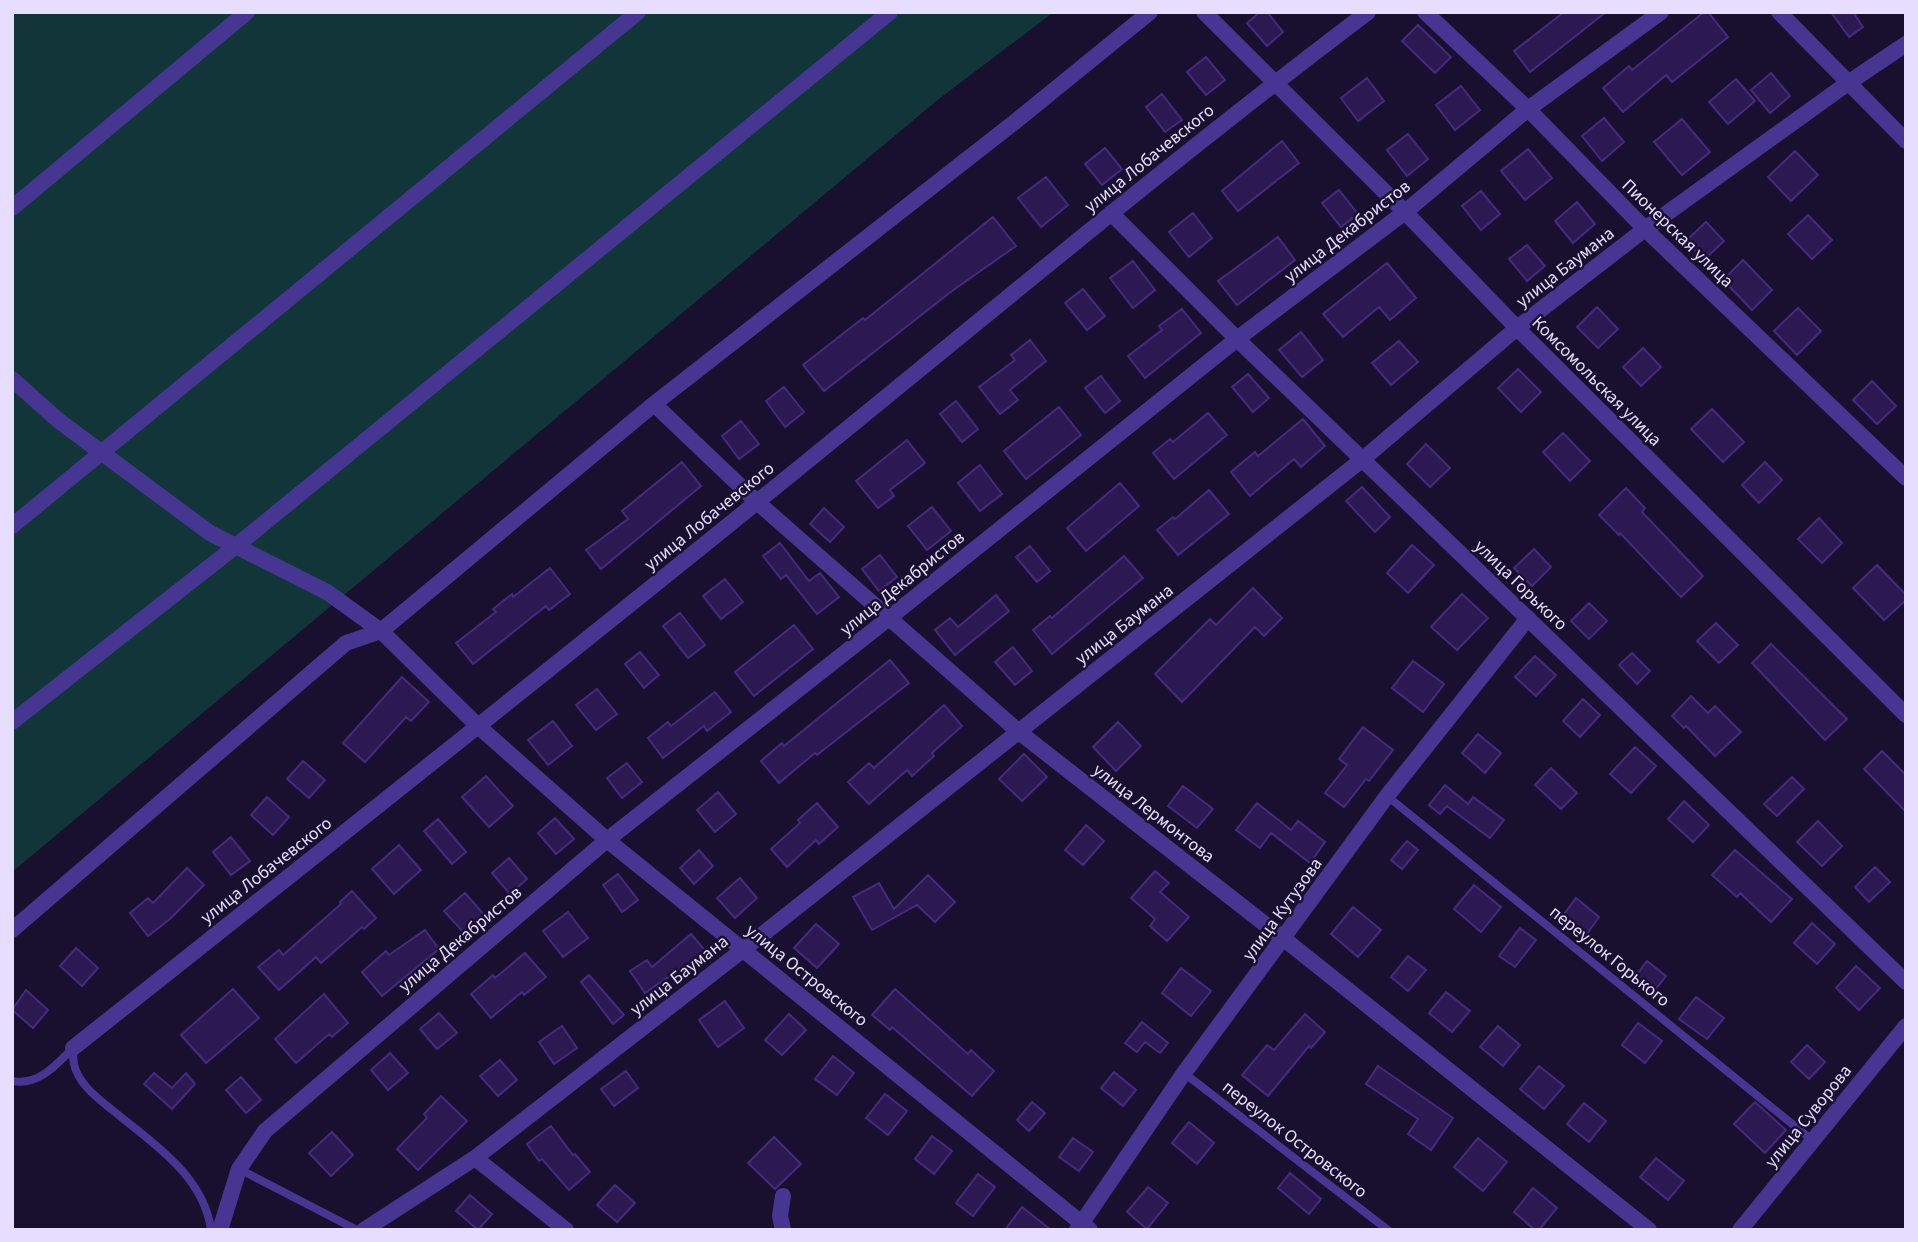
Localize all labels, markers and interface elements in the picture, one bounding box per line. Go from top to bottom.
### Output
street label: улица Лобачевского [1079,98,1220,219]
street label: Пионерская улица [1616,173,1739,293]
street label: улица Декабристов [1279,174,1416,289]
street label: улица Баумана [1511,221,1620,314]
street label: Комсомольская улица [1526,311,1667,452]
street label: улица Лобачевского [639,456,780,577]
street label: улица Декабристов [835,525,970,642]
street label: улица Горького [1468,534,1573,636]
street label: улица Баумана [1070,578,1179,671]
street label: улица Лермонтова [1088,758,1220,869]
street label: улица Лобачевского [195,811,337,930]
street label: улица Кутузова [1236,853,1328,966]
street label: улица Декабристов [393,880,527,998]
street label: переулок Горького [1544,900,1675,1013]
street label: улица Островского [740,918,873,1033]
street label: улица Баумана [625,929,734,1022]
street label: улица Суворова [1759,1059,1858,1173]
street label: переулок Островского [1217,1075,1373,1204]

